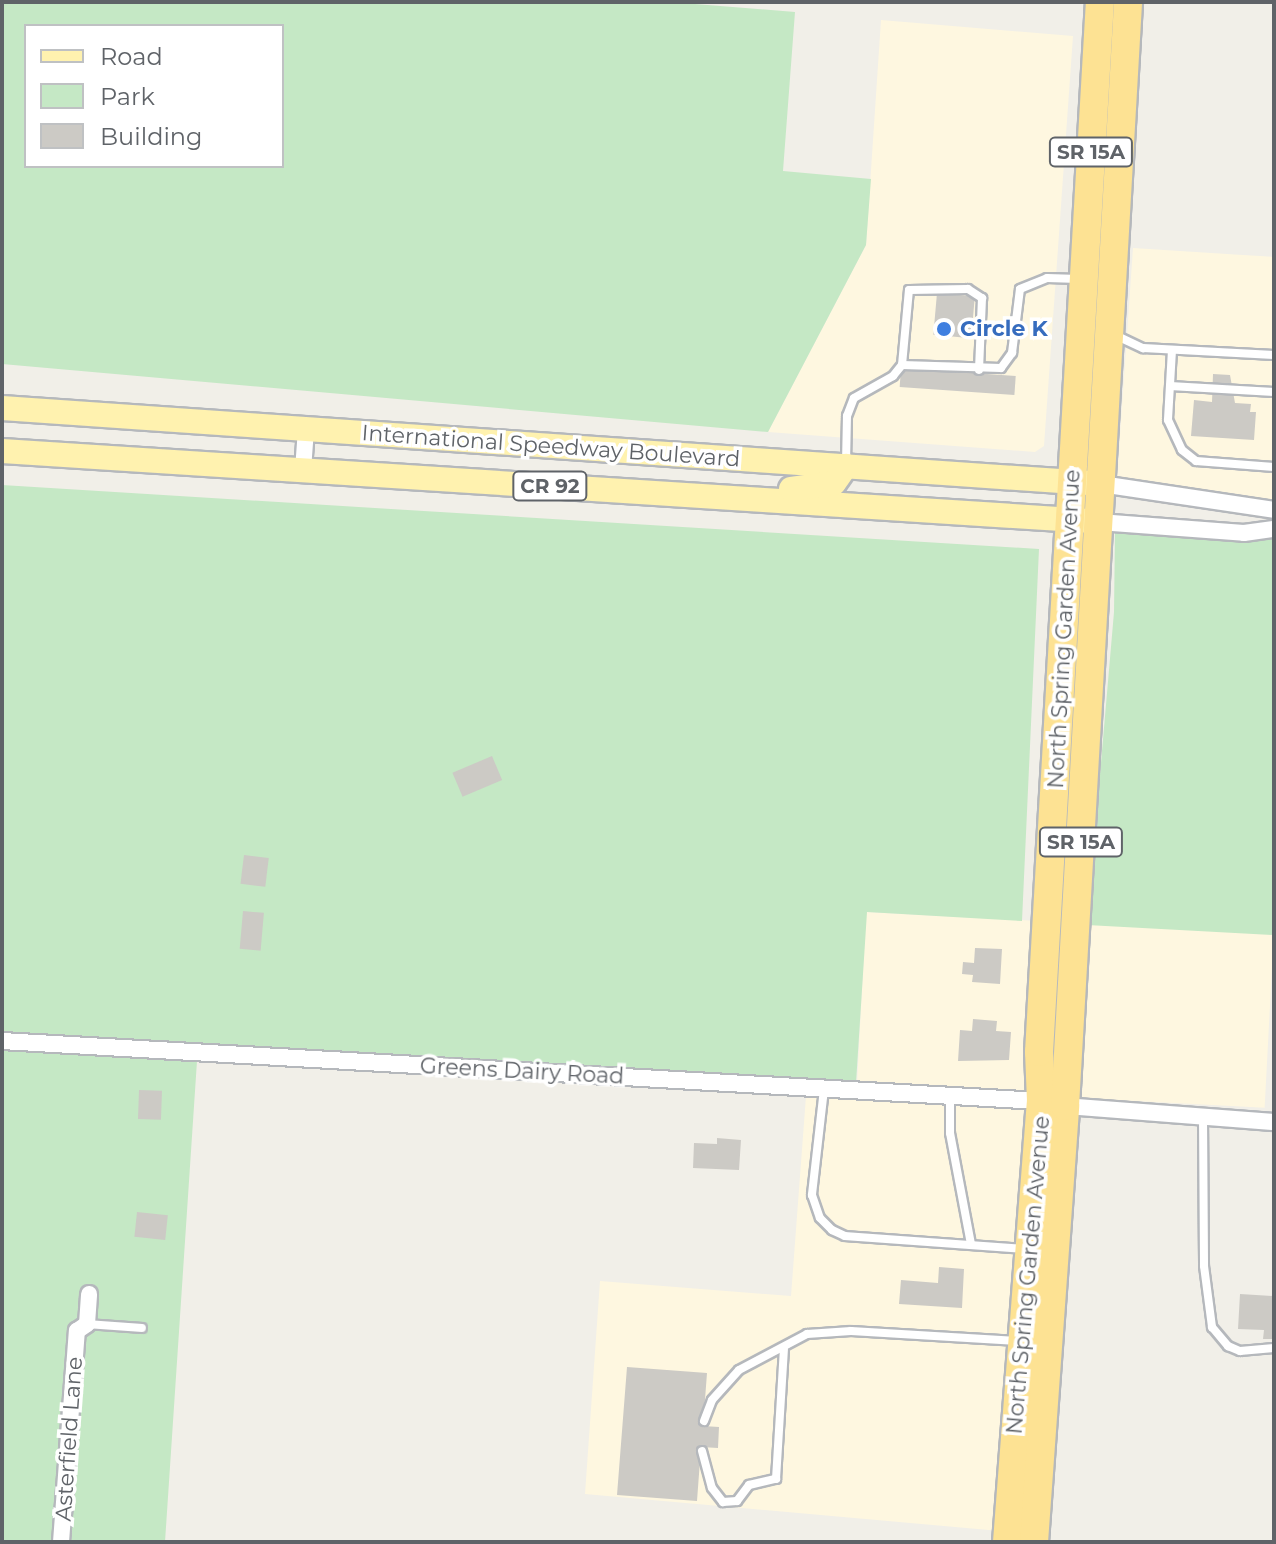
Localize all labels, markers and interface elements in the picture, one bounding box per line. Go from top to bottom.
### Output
legend [24,24,284,168]
text: Road [100,42,163,71]
text: Park [100,82,155,111]
text: Building [100,122,203,151]
road number: SR 15A [1047,136,1135,168]
place label: Circle K [960,316,1048,342]
marker: Circle K [935,320,953,338]
street label: International Speedway Boulevard [361,420,741,472]
street label: North Spring Garden Avenue [1042,469,1086,789]
road number: CR 92 [512,470,588,502]
road number: SR 15A [1037,826,1125,858]
street label: Greens Dairy Road [419,1052,625,1090]
street label: North Spring Garden Avenue [1001,1115,1055,1435]
street label: Asterfield Lane [50,1356,88,1522]

